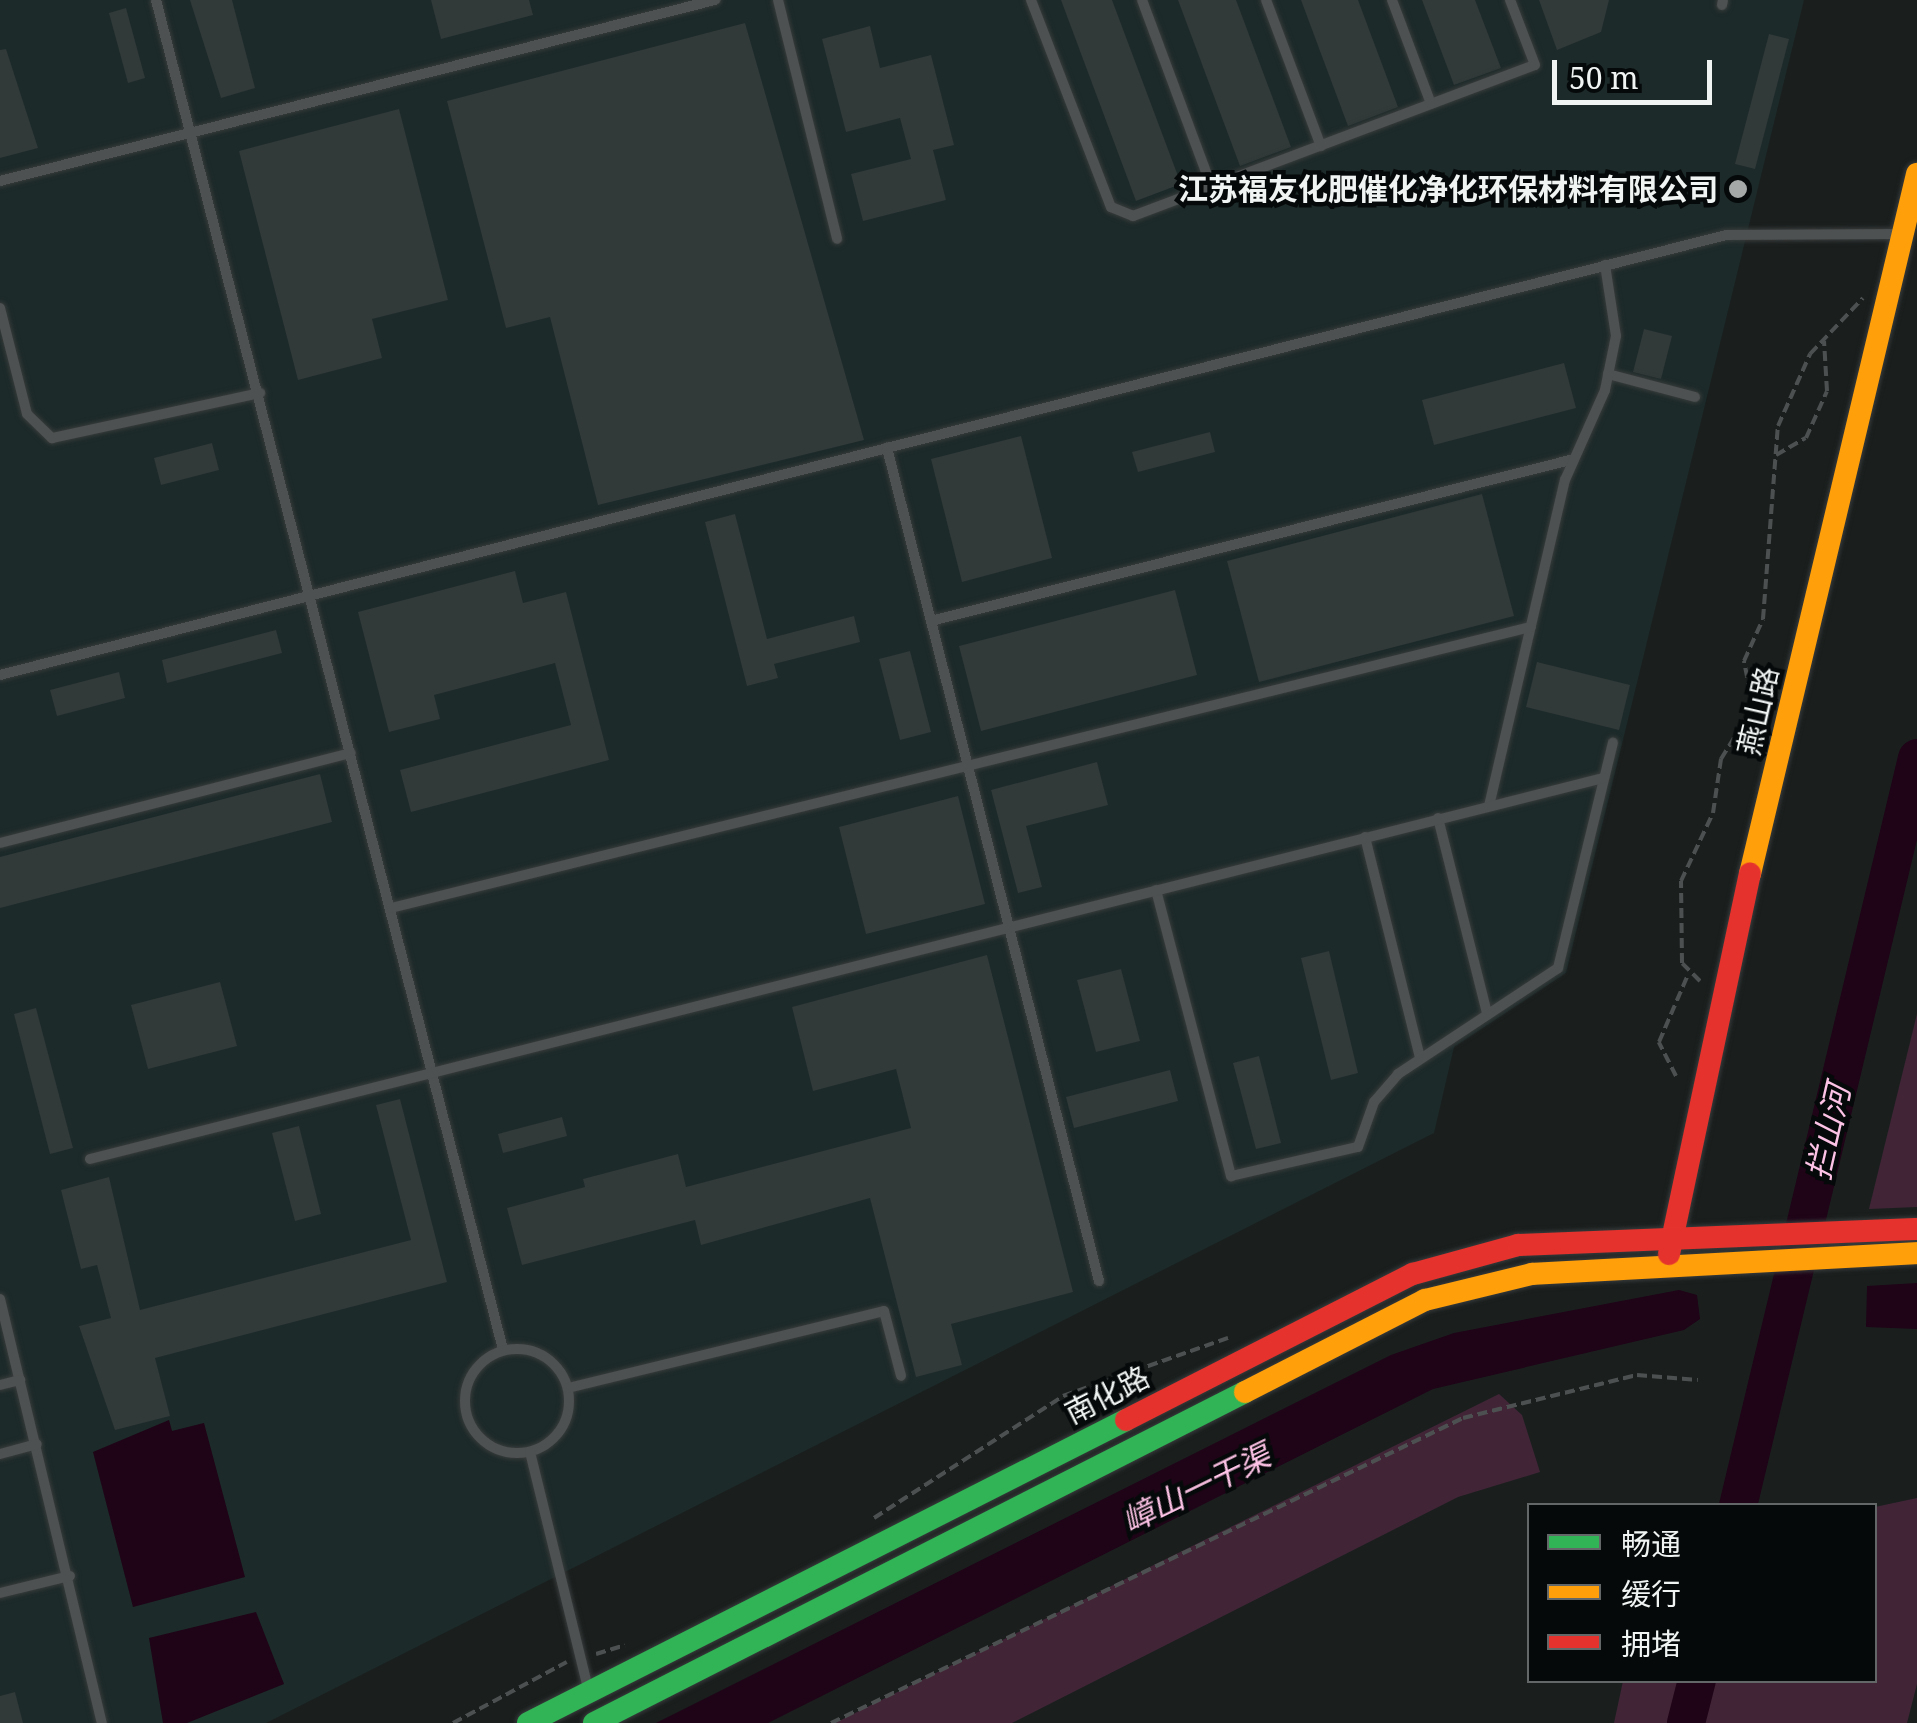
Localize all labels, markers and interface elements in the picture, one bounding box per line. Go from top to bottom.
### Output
scale bar [1557,40,1717,102]
text: 50 m [1569,57,1639,98]
place label: 江苏福友化肥催化净化环保材料有限公司 [1178,171,1718,207]
marker: 江苏福友化肥催化净化环保材料有限公司 [1727,178,1749,200]
street label: 燕山路 [1730,663,1786,759]
water label: 拦山河 [1798,1081,1858,1183]
street label: 南化路 [1059,1359,1155,1431]
water label: 嶂山一干渠 [1116,1436,1276,1540]
legend [1527,1503,1877,1683]
text: 畅通 [1621,1523,1681,1564]
text: 缓行 [1621,1573,1681,1614]
text: 拥堵 [1621,1623,1681,1664]

